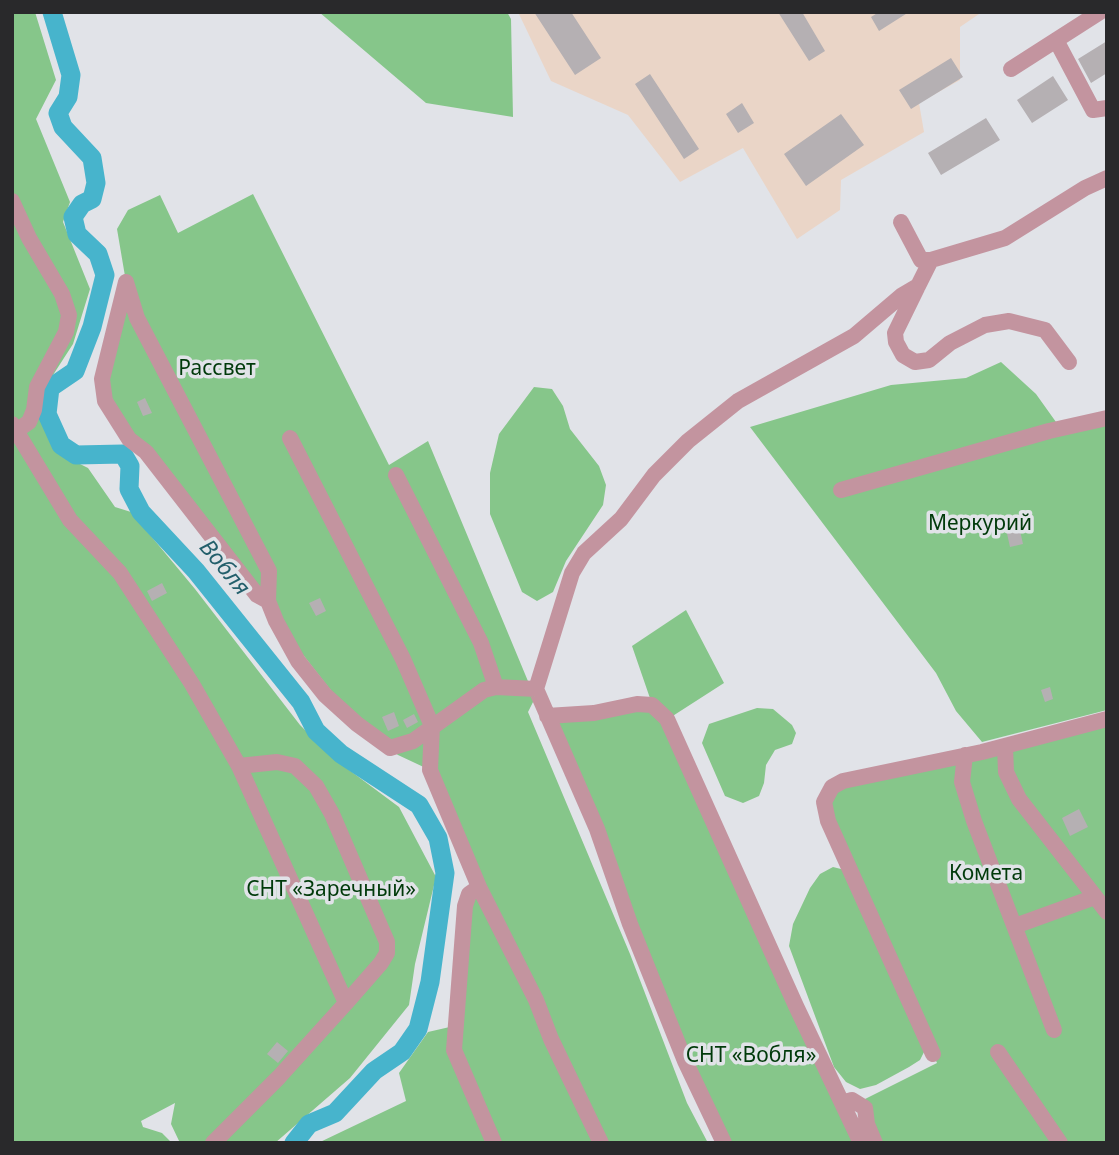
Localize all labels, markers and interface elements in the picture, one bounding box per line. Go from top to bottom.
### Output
park label: Рассвет [178,356,256,382]
park label: Меркурий [928,511,1032,537]
water label: Вобля [193,535,255,601]
park label: Комета [949,861,1023,887]
park label: СНТ «Заречный» [246,877,416,903]
park label: СНТ «Вобля» [686,1043,816,1069]

